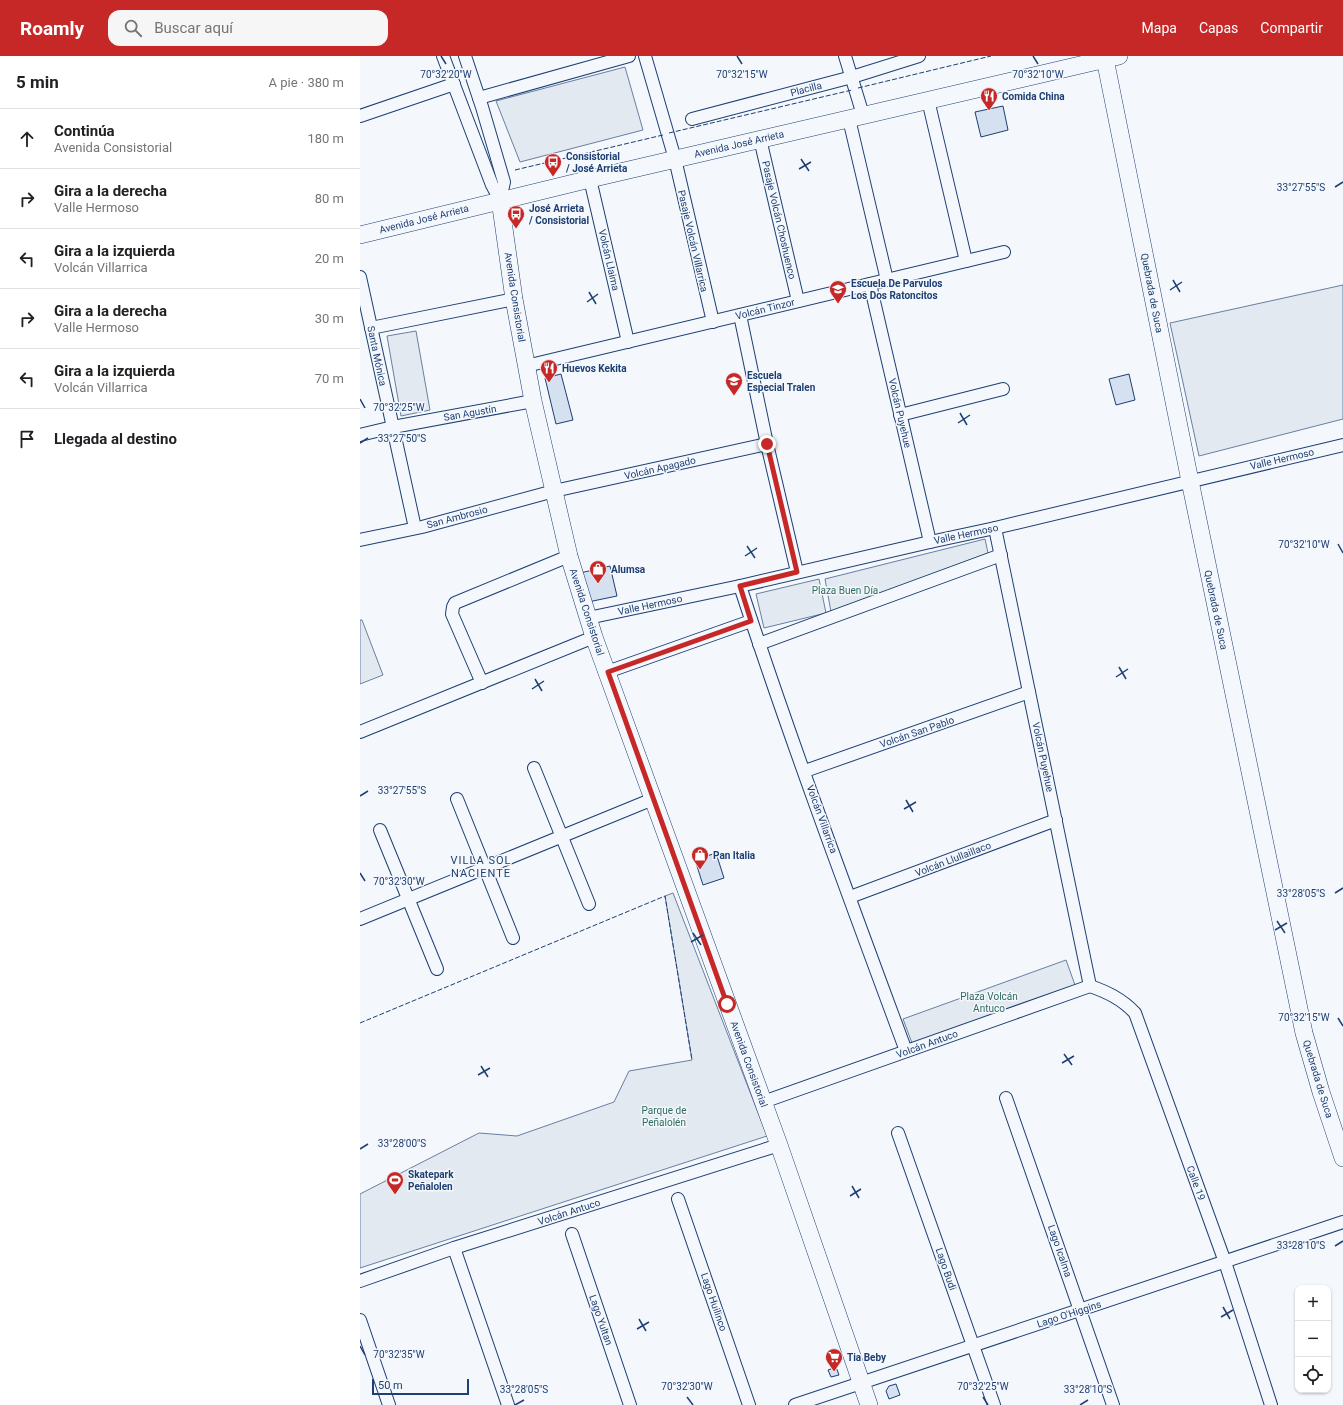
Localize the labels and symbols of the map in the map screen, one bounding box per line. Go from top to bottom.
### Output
text: 70°32'20"W [420,69,472,80]
text: 70°32'15"W [716,69,768,80]
text: 70°32'10"W [1012,69,1064,80]
street label: Placilla [789,80,823,98]
restaurant icon: Comida China [979,86,999,111]
place label: Comida China [1002,91,1065,102]
street label: Avenida José Arrieta [693,128,785,160]
place label: Consistorial / José Arrieta [565,151,628,174]
bus stop icon: Consistorial / José Arrieta [543,152,563,177]
street label: Pasaje Volcán Choshuenco [760,160,798,281]
text: 33°27'55"S [1277,182,1325,193]
street label: Pasaje Volcán Villarrica [676,189,710,293]
street label: Avenida José Arrieta [378,203,470,235]
place label: José Arrieta / Consistorial [528,203,589,226]
bus stop icon: José Arrieta / Consistorial [506,204,526,229]
street label: Volcán Llaima [597,228,621,292]
street label: Avenida Consistorial [502,251,528,343]
street label: Quebrada de Suca [1139,252,1165,334]
place label: Escuela De Parvulos Los Dos Ratoncitos [851,278,942,301]
school or university icon: Escuela De Parvulos Los Dos Ratoncitos [828,279,848,304]
street label: Volcán Tinzor [734,296,796,322]
street label: Santa Mónica [365,325,389,387]
restaurant icon: Huevos Kekita [539,358,559,383]
place label: Huevos Kekita [562,363,627,374]
place label: Escuela Especial Tralen [747,370,816,393]
school or university icon: Escuela Especial Tralen [724,371,744,396]
street label: Volcán Puyehue [887,377,913,449]
text: 70°32'25"W [373,402,425,413]
street label: San Agustín [443,403,497,423]
text: 33°27'50"S [378,433,426,444]
route end [758,435,776,453]
street label: Valle Hermoso [1249,446,1315,472]
street label: Volcán Apagado [623,454,697,482]
street label: San Ambrosio [425,504,489,530]
street label: Valle Hermoso [933,522,999,546]
text: 70°32'10"W [1278,539,1330,550]
shop icon: Alumsa [588,559,608,584]
place label: Alumsa [611,564,646,575]
street label: Avenida Consistorial [568,567,606,657]
street label: Quebrada de Suca [1202,569,1230,651]
park label: Plaza Buen Día [812,585,878,596]
street label: Valle Hermoso [617,593,683,617]
street label: Volcán San Pablo [878,714,956,750]
street label: Volcán Puyehue [1030,721,1056,793]
street label: Volcán Villarrica [805,783,839,855]
text: 33°27'55"S [378,785,426,796]
street label: Volcán Llullaillaco [914,839,993,879]
shop icon: Pan Italia [690,845,710,870]
place label: Pan Italia [713,850,756,861]
district label: VILLA SOL NACIENTE [451,854,511,880]
text: 70°32'30"W [373,876,425,887]
text: 33°28'05"S [1277,888,1325,899]
park label: Plaza Volcán Antuco [960,991,1018,1014]
route start [718,995,736,1013]
text: 70°32'15"W [1278,1012,1330,1023]
street label: Avenida Consistorial [728,1019,770,1109]
street label: Volcán Antuco [895,1028,960,1060]
street label: Quebrada de Suca [1301,1039,1335,1119]
park label: Parque de Peñalolén [642,1105,686,1128]
text: 33°28'00"S [378,1138,426,1149]
street label: Calle 19 [1185,1164,1207,1202]
place label: Skatepark Peñalolen [408,1169,454,1192]
sports icon: Skatepark Peñalolen [385,1170,405,1195]
street label: Volcán Antuco [537,1197,602,1227]
street label: Lago Icalma [1046,1223,1074,1279]
text: 33°28'10"S [1277,1240,1325,1251]
street label: Lago Budi [934,1246,958,1292]
street label: Lago Huilinco [699,1271,729,1333]
street label: Lago Yultan [587,1293,615,1347]
street label: Lago O'Higgins [1035,1298,1103,1330]
supermarket icon: Tia Beby [824,1347,844,1372]
text: 70°32'35"W [373,1349,425,1360]
place label: Tia Beby [847,1352,887,1363]
scale bar [372,1377,469,1396]
text: 70°32'30"W [661,1381,713,1392]
text: 70°32'25"W [957,1381,1009,1392]
text: 33°28'05"S [500,1384,548,1395]
text: 33°28'10"S [1064,1384,1112,1395]

